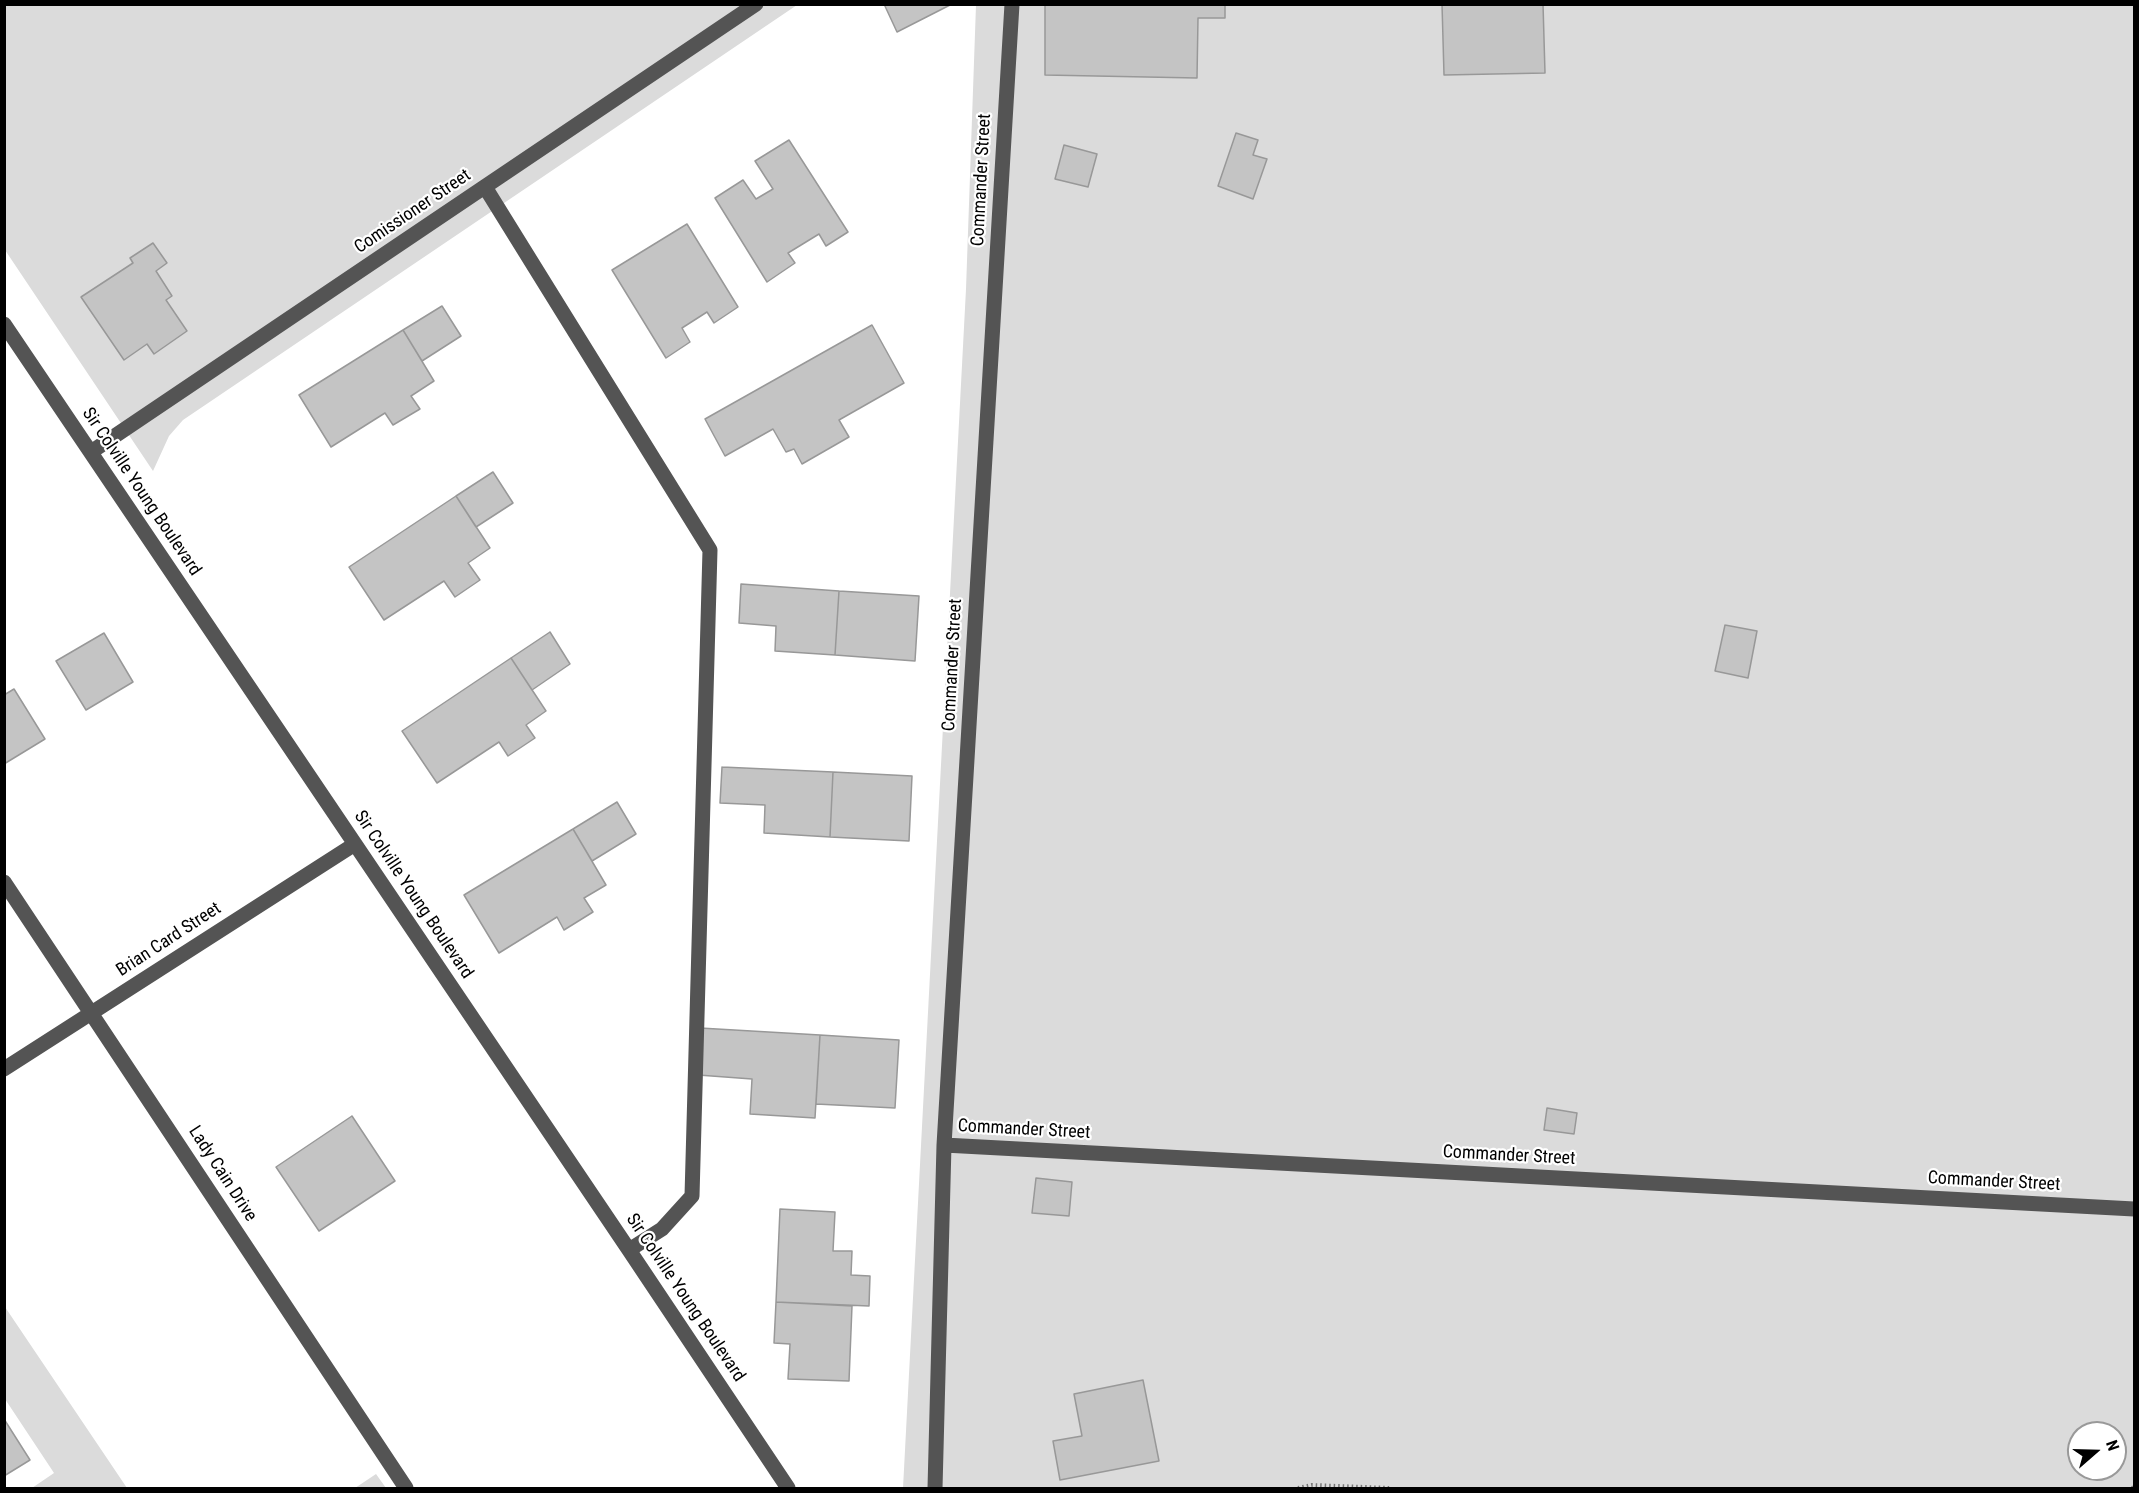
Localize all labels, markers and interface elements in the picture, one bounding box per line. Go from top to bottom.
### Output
street label: Commander Street [968,113,996,247]
street label: Comissioner Street [351,165,475,259]
street label: Sir Colville Young Boulevard [77,404,205,580]
street label: Commander Street [939,598,967,732]
street label: Sir Colville Young Boulevard [349,807,477,983]
street label: Brian Card Street [113,898,225,982]
street label: Commander Street [957,1116,1091,1144]
street label: Lady Cain Drive [183,1122,261,1226]
street label: Commander Street [1442,1142,1576,1170]
street label: Commander Street [1927,1168,2061,1196]
street label: Sir Colville Young Boulevard [621,1210,749,1386]
north arrow [2067,1421,2127,1481]
text: N [2102,1437,2123,1453]

